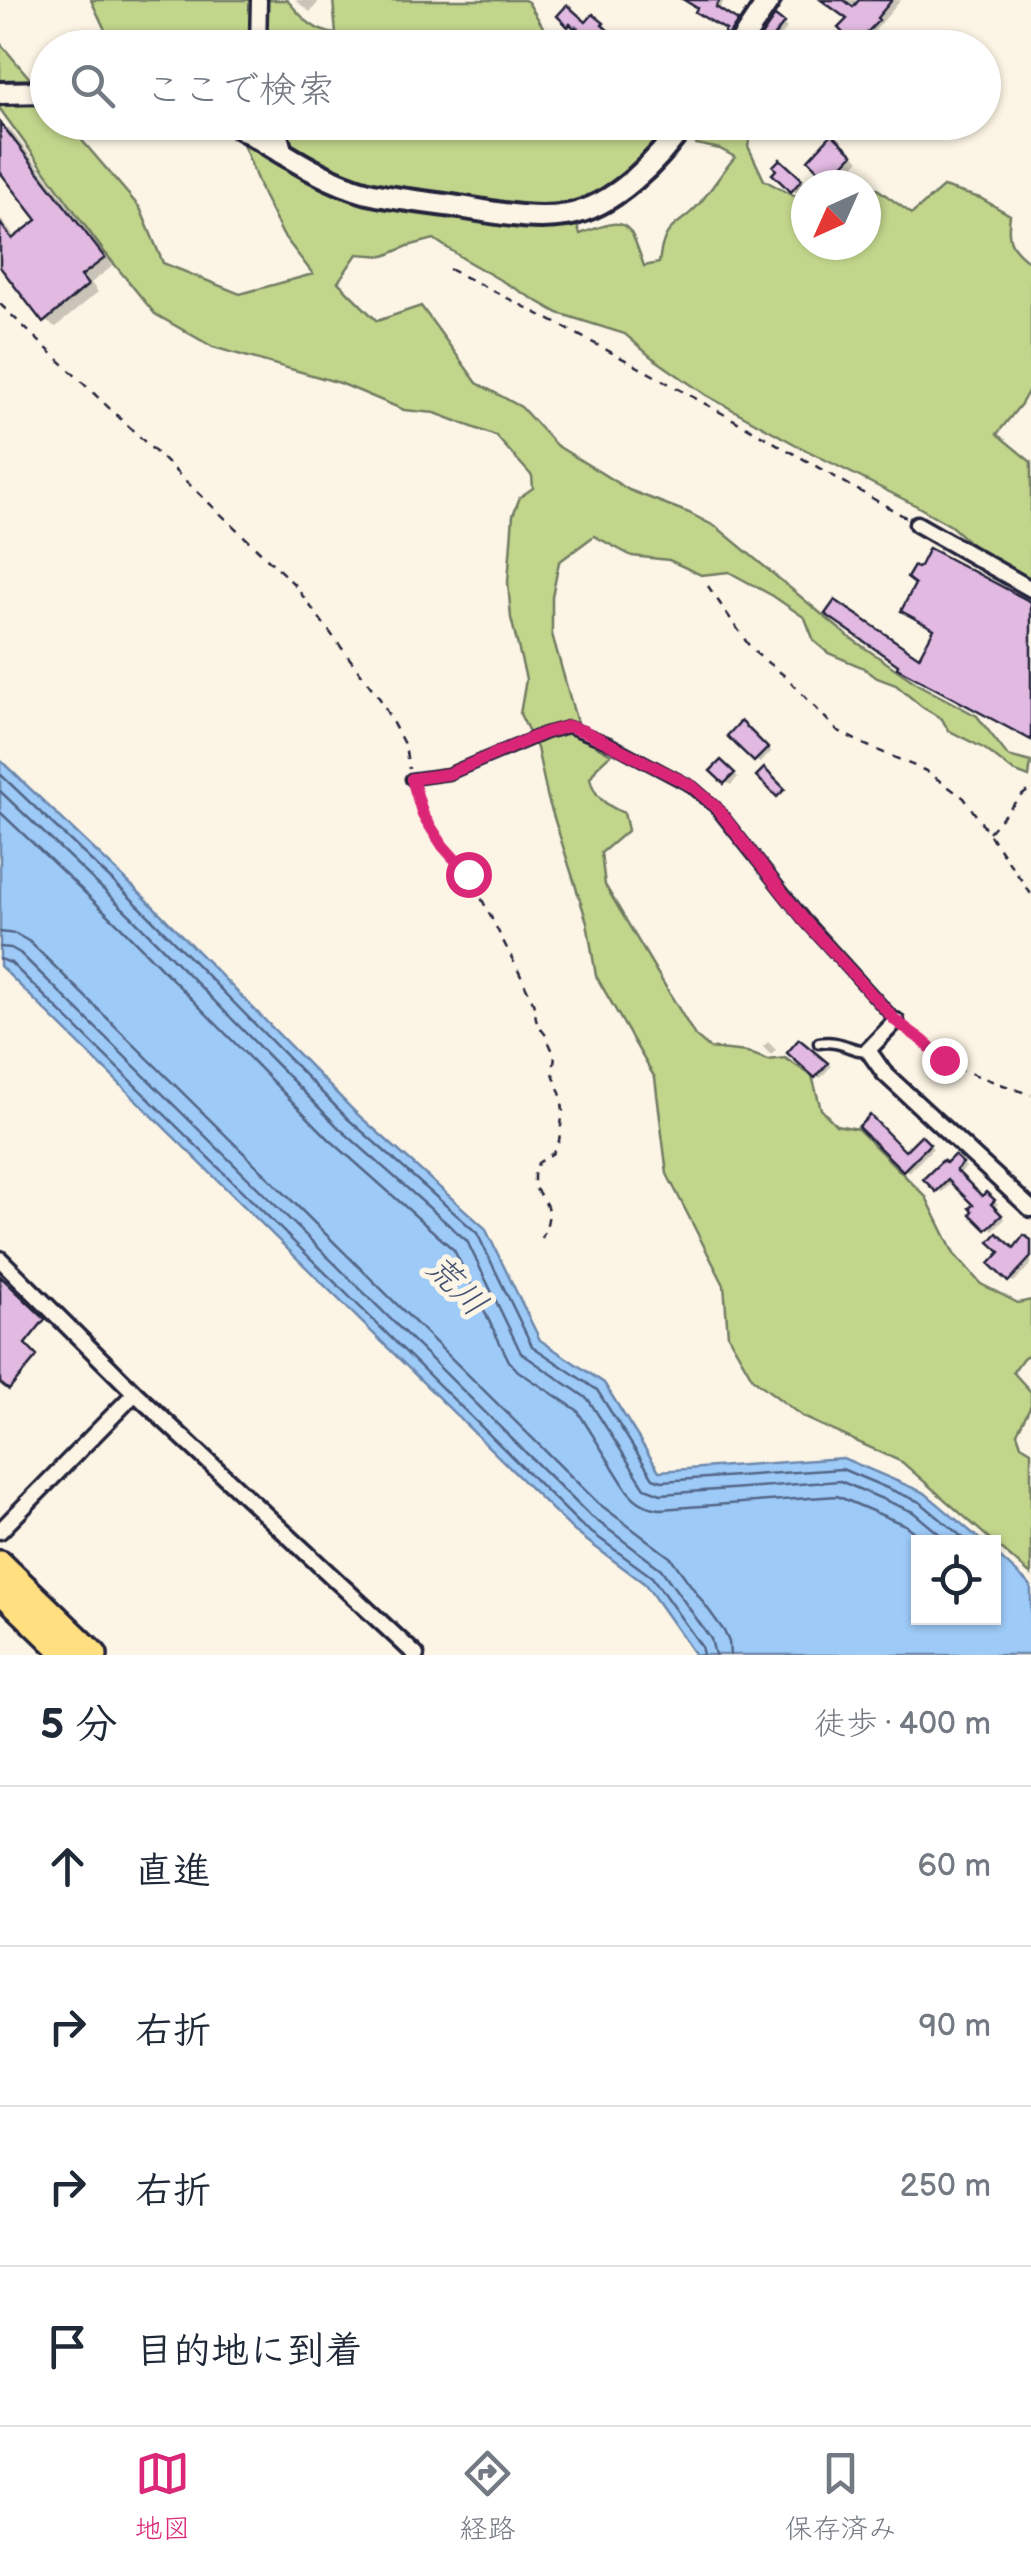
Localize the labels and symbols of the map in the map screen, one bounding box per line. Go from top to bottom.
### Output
north arrow [791,170,881,260]
route start [446,852,492,898]
route end [922,1038,968,1084]
water label: 荒川 [416,1246,496,1326]

